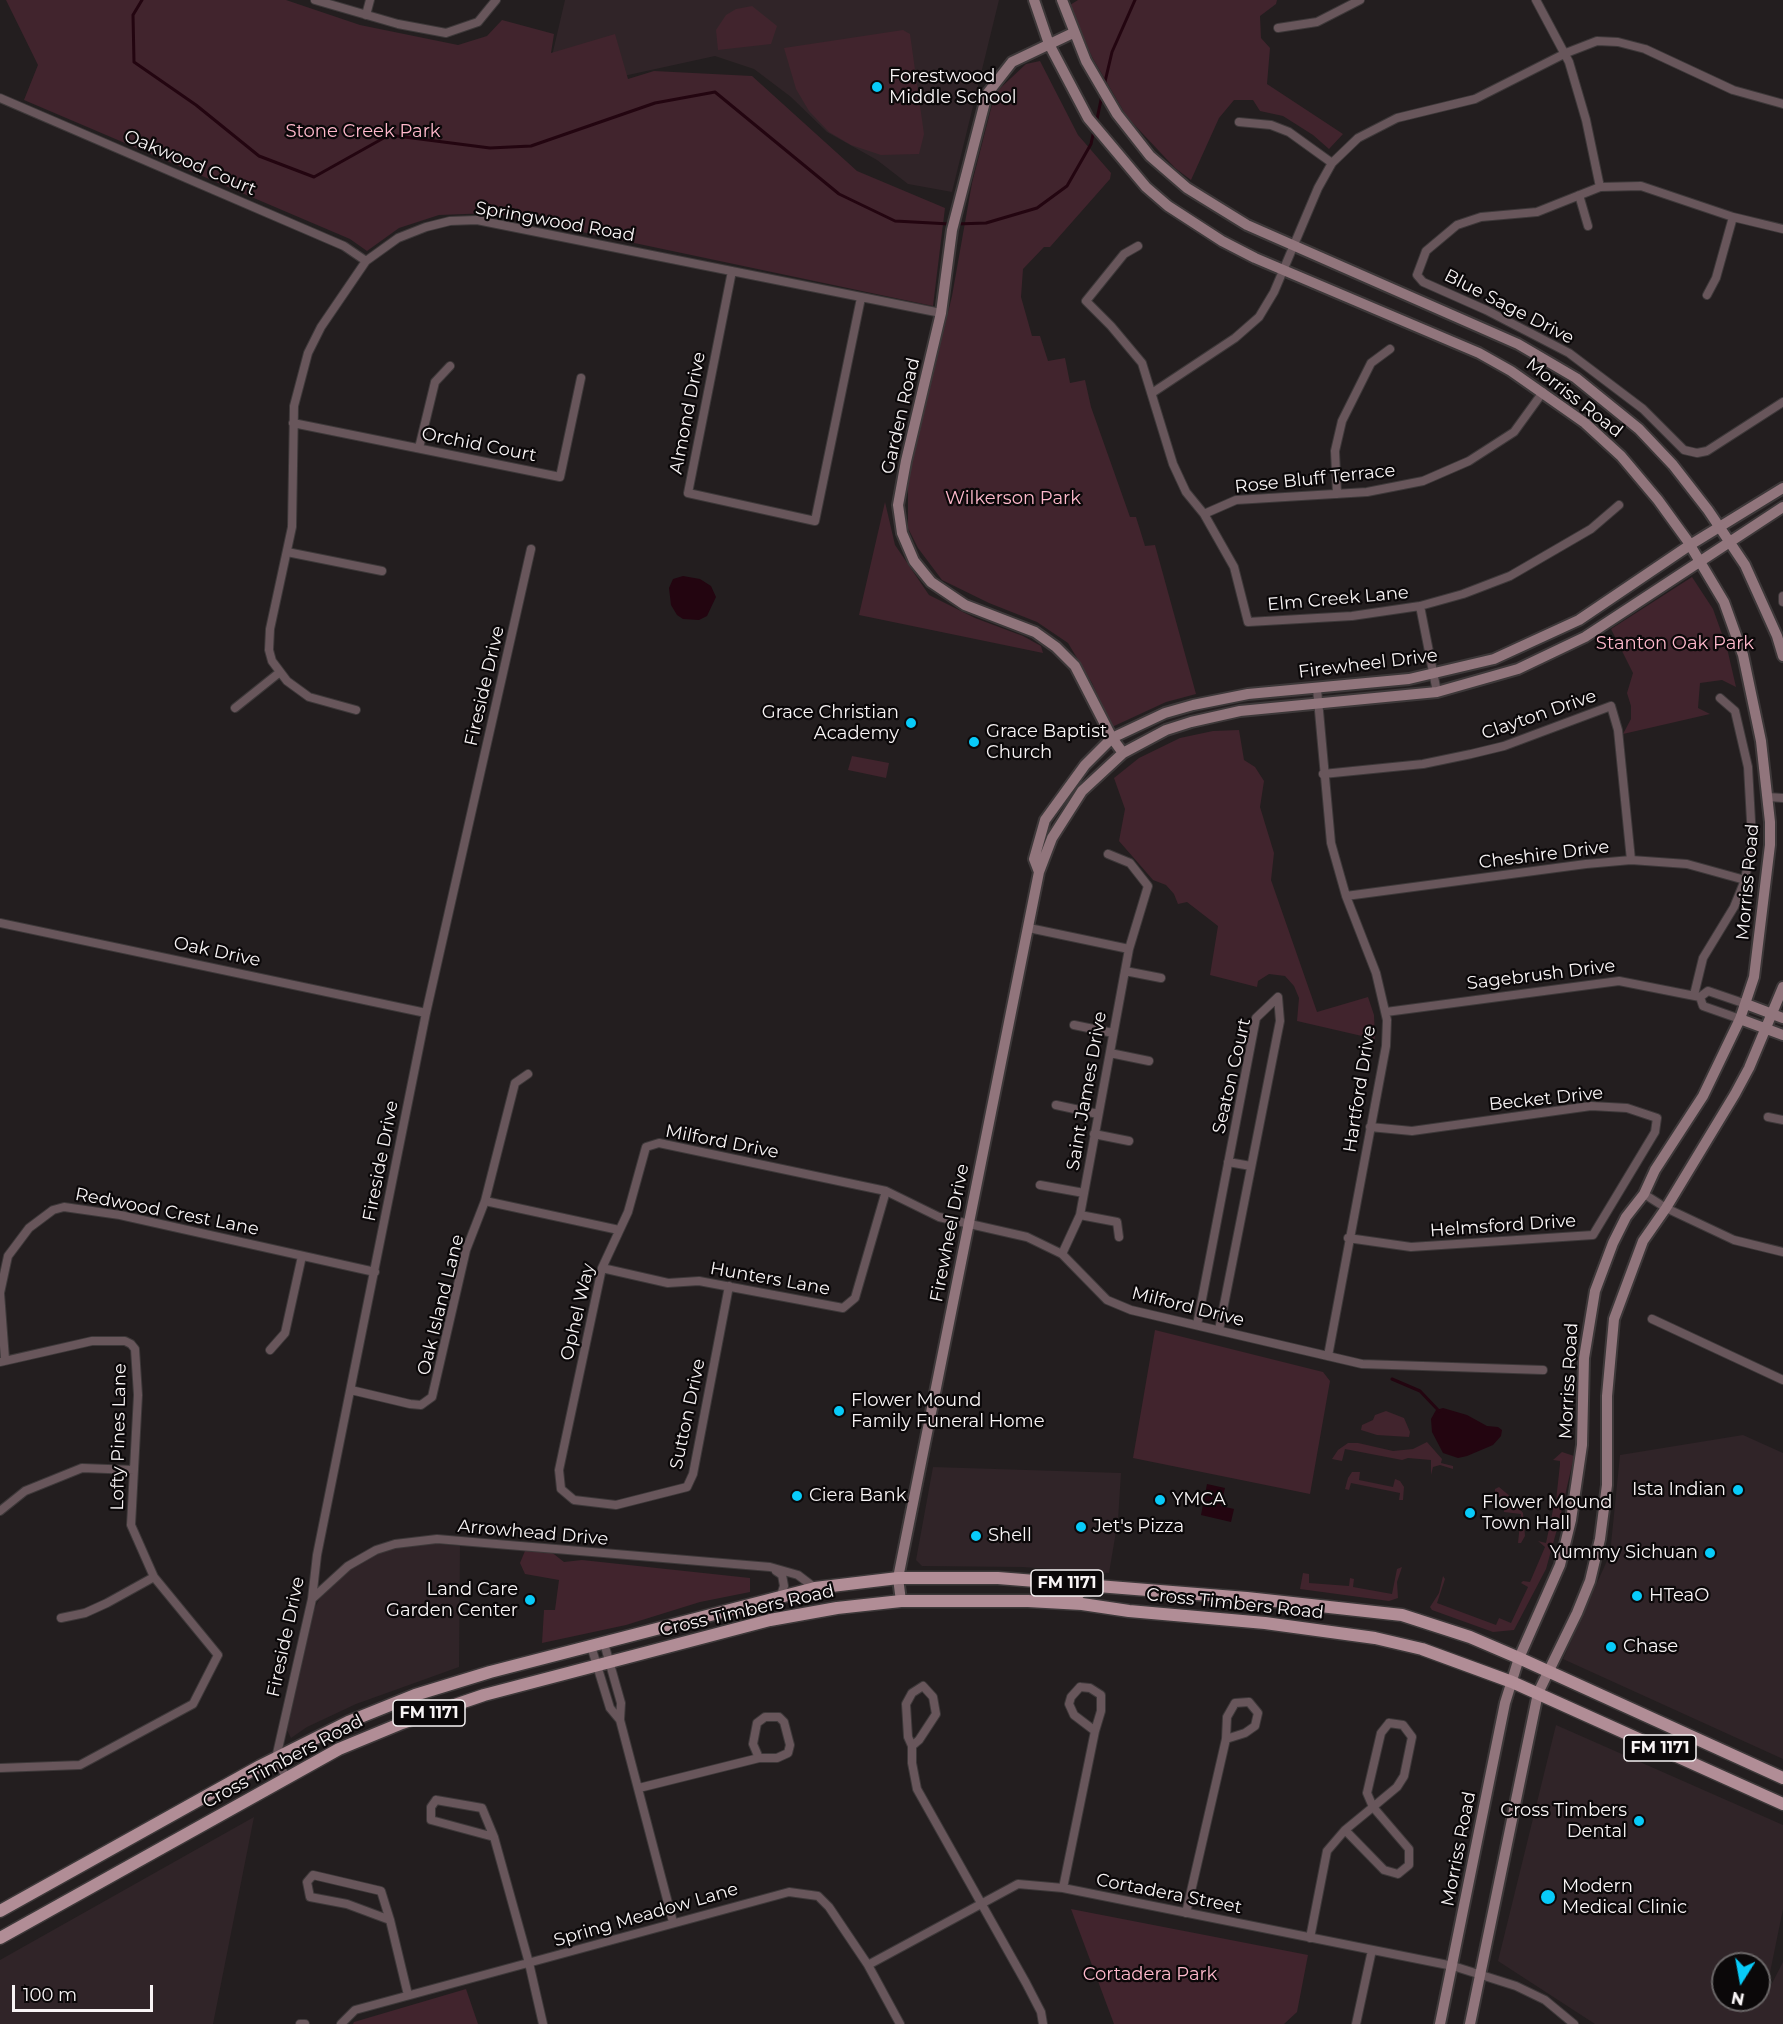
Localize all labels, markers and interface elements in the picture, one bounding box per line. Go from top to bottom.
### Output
place label: Forestwood Middle School [889,66,1017,109]
marker: Forestwood Middle School [870,80,884,94]
park label: Stone Creek Park [285,121,441,143]
street label: Oakwood Court [121,125,259,201]
street label: Springwood Road [473,197,637,247]
street label: Blue Sage Drive [1440,265,1578,349]
street label: Almond Drive [666,350,710,476]
street label: Morriss Road [1521,354,1627,442]
street label: Garden Road [877,356,925,476]
street label: Orchid Court [420,423,538,467]
street label: Rose Bluff Terrace [1234,460,1396,498]
park label: Wilkerson Park [945,488,1081,510]
street label: Elm Creek Lane [1266,582,1410,616]
street label: Fireside Drive [461,624,509,748]
park label: Stanton Oak Park [1596,633,1754,655]
street label: Firewheel Drive [1297,645,1439,683]
street label: Clayton Drive [1479,685,1599,745]
place label: Grace Christian Academy [762,702,899,744]
marker: Grace Christian Academy [904,716,918,730]
place label: Grace Baptist Church [986,721,1107,764]
marker: Grace Baptist Church [967,735,981,749]
street label: Morriss Road [1732,823,1764,941]
street label: Cheshire Drive [1478,836,1610,874]
street label: Oak Drive [172,932,262,972]
street label: Sagebrush Drive [1466,955,1616,995]
street label: Saint James Drive [1062,1010,1112,1172]
street label: Seaton Court [1208,1016,1256,1136]
street label: Hartford Drive [1339,1024,1381,1154]
street label: Becket Drive [1488,1082,1604,1116]
street label: Fireside Drive [359,1099,403,1223]
street label: Milford Drive [663,1120,781,1164]
street label: Firewheel Drive [926,1162,974,1304]
street label: Redwood Crest Lane [73,1184,261,1240]
street label: Helmsford Drive [1429,1210,1577,1242]
street label: Oak Island Lane [413,1232,469,1378]
street label: Hunters Lane [708,1258,832,1300]
street label: Ophel Way [556,1261,600,1363]
street label: Milford Drive [1130,1283,1246,1331]
street label: Morriss Road [1555,1322,1583,1440]
street label: Sutton Drive [666,1357,710,1471]
street label: Lofty Pines Lane [107,1363,131,1511]
place label: Flower Mound Family Funeral Home [851,1390,1045,1432]
marker: Flower Mound Family Funeral Home [832,1404,846,1418]
place label: Ista Indian [1632,1479,1726,1501]
marker: Ista Indian [1731,1483,1745,1497]
place label: Ciera Bank [809,1485,906,1507]
marker: Ciera Bank [790,1489,804,1503]
place label: YMCA [1172,1489,1226,1511]
place label: Flower Mound Town Hall [1482,1492,1613,1534]
marker: YMCA [1153,1493,1167,1507]
marker: Flower Mound Town Hall [1463,1506,1477,1520]
street label: Arrowhead Drive [457,1516,609,1550]
place label: Jet's Pizza [1093,1516,1184,1538]
marker: Jet's Pizza [1074,1520,1088,1534]
place label: Shell [988,1525,1032,1547]
marker: Shell [969,1529,983,1543]
place label: Yummy Sichuan [1550,1542,1698,1564]
marker: Yummy Sichuan [1703,1546,1717,1560]
road number: FM 1171 [1031,1570,1103,1596]
street label: Fireside Drive [263,1575,309,1699]
place label: Land Care Garden Center [386,1579,518,1622]
street label: Cross Timbers Road [658,1580,836,1642]
street label: Cross Timbers Road [1145,1584,1325,1624]
place label: HTeaO [1649,1585,1709,1607]
marker: HTeaO [1630,1589,1644,1603]
marker: Land Care Garden Center [523,1593,537,1607]
place label: Chase [1623,1636,1678,1658]
marker: Chase [1604,1640,1618,1654]
road number: FM 1171 [393,1700,465,1726]
street label: Cross Timbers Road [199,1711,367,1813]
road number: FM 1171 [1624,1735,1696,1761]
street label: Morriss Road [1437,1790,1481,1908]
place label: Cross Timbers Dental [1500,1800,1627,1842]
marker: Cross Timbers Dental [1632,1814,1646,1828]
street label: Cortadera Street [1094,1869,1244,1919]
place label: Modern Medical Clinic [1562,1876,1687,1918]
street label: Spring Meadow Lane [551,1878,741,1952]
marker: Modern Medical Clinic [1539,1888,1557,1906]
north arrow [1711,1952,1771,2012]
park label: Cortadera Park [1083,1964,1217,1986]
scale bar [15,1973,156,2011]
text: 100 m [23,1984,77,2006]
text: N [1730,1988,1746,2009]

